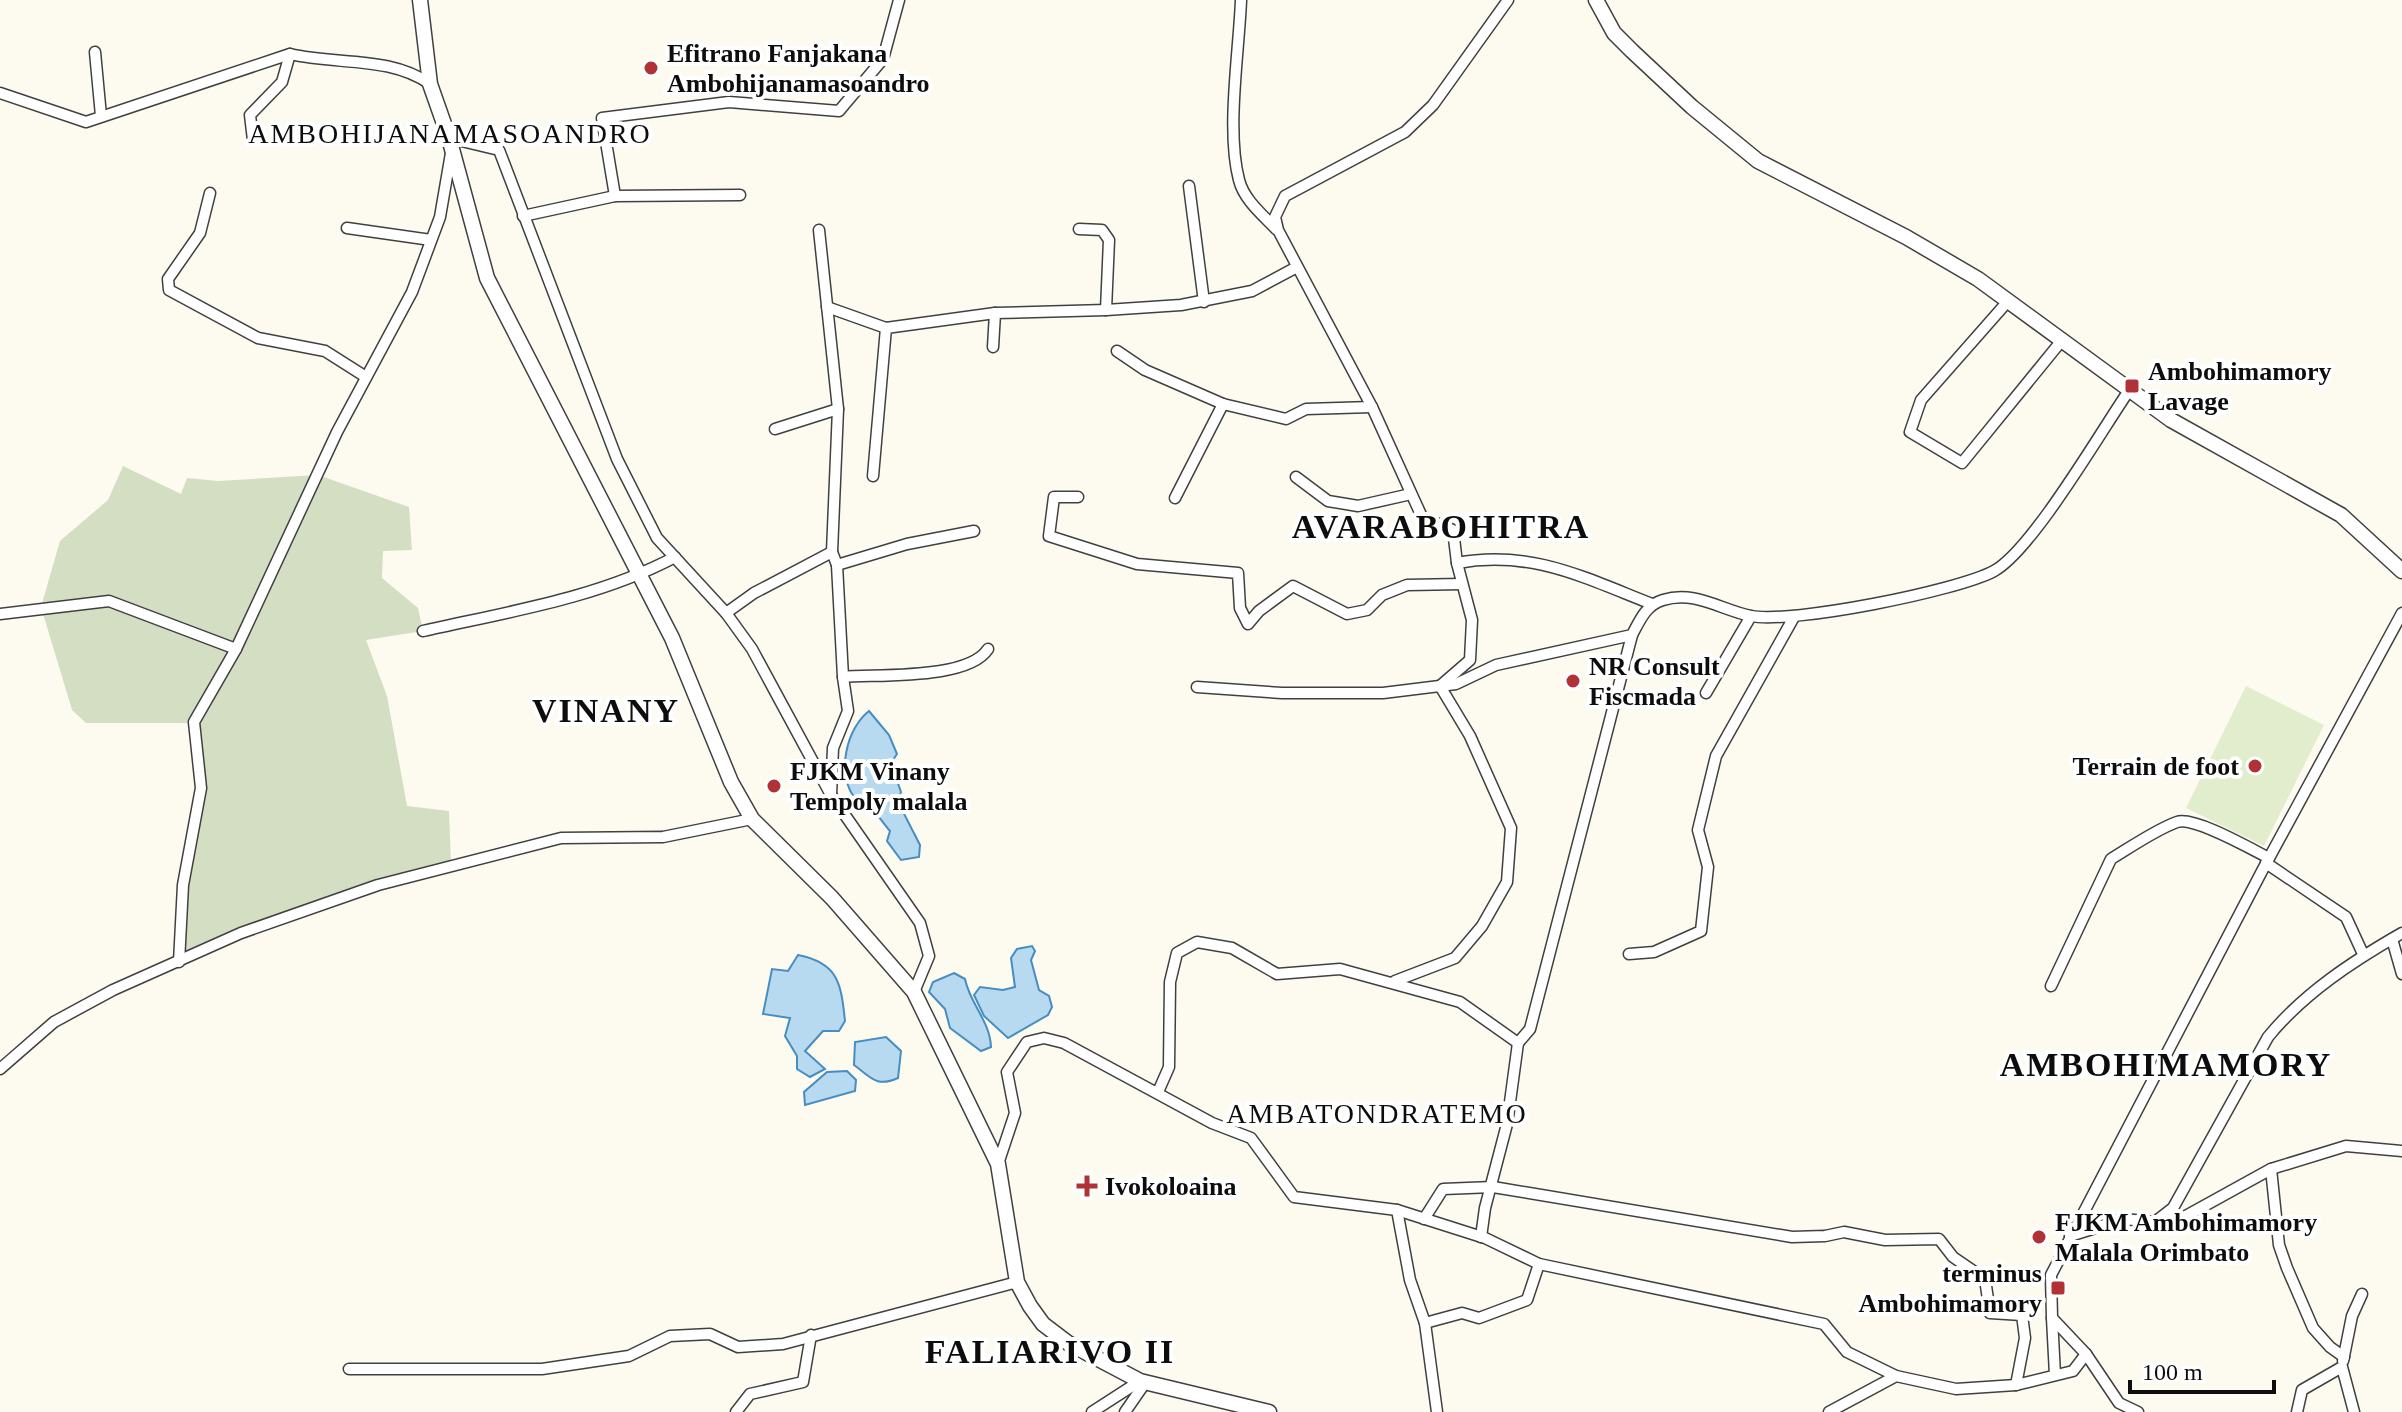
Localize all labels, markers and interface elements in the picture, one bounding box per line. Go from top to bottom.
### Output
place label: Efitrano Fanjakana Ambohijanamasoandro [667,39,929,98]
marker: Efitrano Fanjakana Ambohijanamasoandro [642,59,660,77]
district label: AMBOHIJANAMASOANDRO [248,118,652,149]
place label: Ambohimamory Lavage [2148,357,2331,416]
marker: Ambohimamory Lavage [2123,377,2141,395]
district label: AVARABOHITRA [1292,508,1590,545]
place label: NR Consult Fiscmada [1589,652,1720,711]
marker: NR Consult Fiscmada [1564,672,1582,690]
district label: VINANY [532,692,680,729]
place label: Terrain de foot [2072,752,2239,781]
place label: FJKM Vinany Tempoly malala [790,757,967,816]
marker: Terrain de foot [2246,757,2264,775]
marker: FJKM Vinany Tempoly malala [765,777,783,795]
district label: AMBOHIMAMORY [2000,1046,2332,1083]
district label: AMBATONDRATEMO [1226,1098,1528,1129]
place label: Ivokoloaina [1105,1172,1237,1201]
marker: Ivokoloaina [1076,1175,1098,1197]
place label: FJKM Ambohimamory Malala Orimbato [2055,1208,2317,1267]
marker: FJKM Ambohimamory Malala Orimbato [2030,1228,2048,1246]
place label: terminus Ambohimamory [1859,1259,2042,1318]
marker: terminus Ambohimamory [2049,1279,2067,1297]
district label: FALIARIVO II [925,1333,1175,1370]
scale bar [2130,1344,2274,1394]
text: 100 m [2142,1359,2203,1385]

